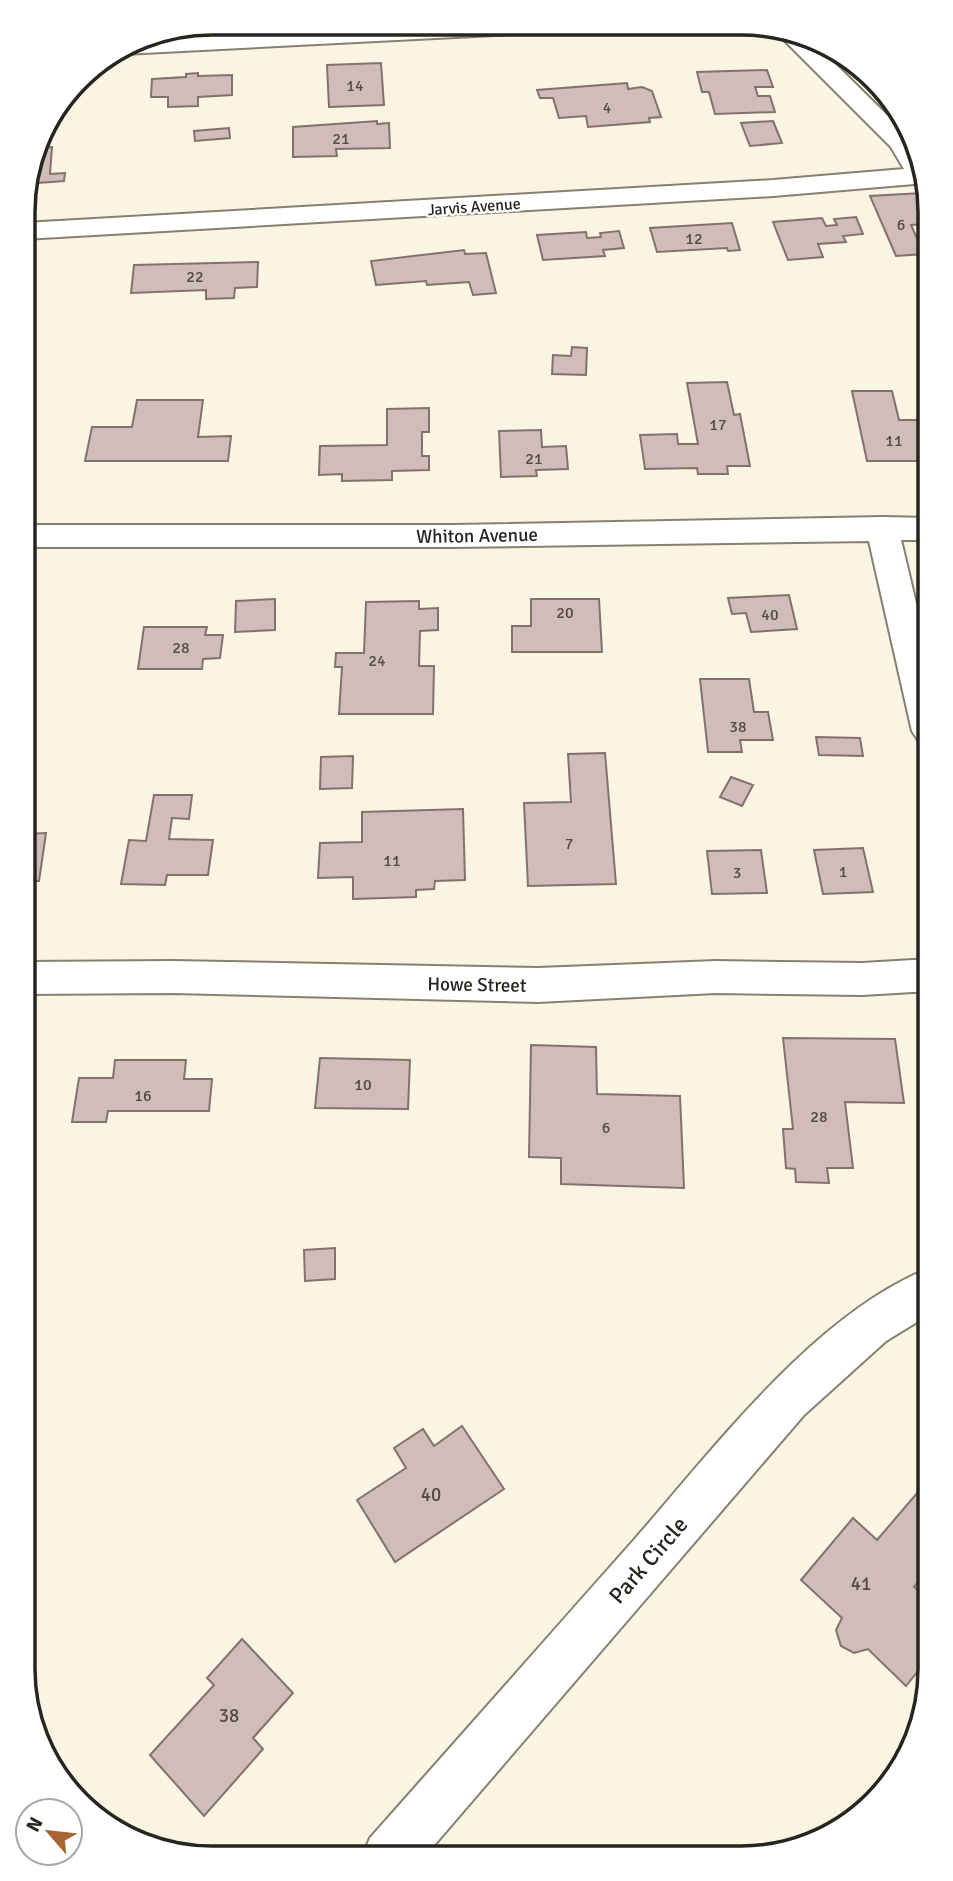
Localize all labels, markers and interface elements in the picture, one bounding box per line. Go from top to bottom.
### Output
house number: 14 [346,76,364,96]
house number: 4 [603,98,612,118]
house number: 21 [332,129,350,149]
street label: Jarvis Avenue [427,194,521,220]
house number: 6 [897,215,905,235]
house number: 12 [685,229,703,249]
house number: 22 [186,267,204,287]
house number: 17 [709,415,727,435]
house number: 11 [885,431,903,451]
house number: 21 [525,449,543,469]
street label: Whiton Avenue [416,523,538,549]
house number: 20 [556,603,574,623]
house number: 40 [761,605,779,625]
house number: 28 [172,638,190,658]
house number: 24 [368,651,386,671]
house number: 38 [729,717,747,737]
house number: 7 [565,834,573,854]
house number: 11 [383,851,401,871]
house number: 1 [839,862,847,882]
house number: 3 [733,863,741,883]
street label: Howe Street [427,972,527,998]
house number: 10 [354,1075,372,1095]
house number: 16 [134,1086,152,1106]
house number: 28 [810,1107,828,1127]
house number: 6 [602,1118,610,1138]
house number: 40 [421,1483,441,1507]
street label: Park Circle [603,1511,694,1610]
house number: 41 [851,1572,871,1596]
house number: 38 [219,1704,239,1728]
north arrow [14,1797,84,1867]
text: N [21,1813,49,1836]

